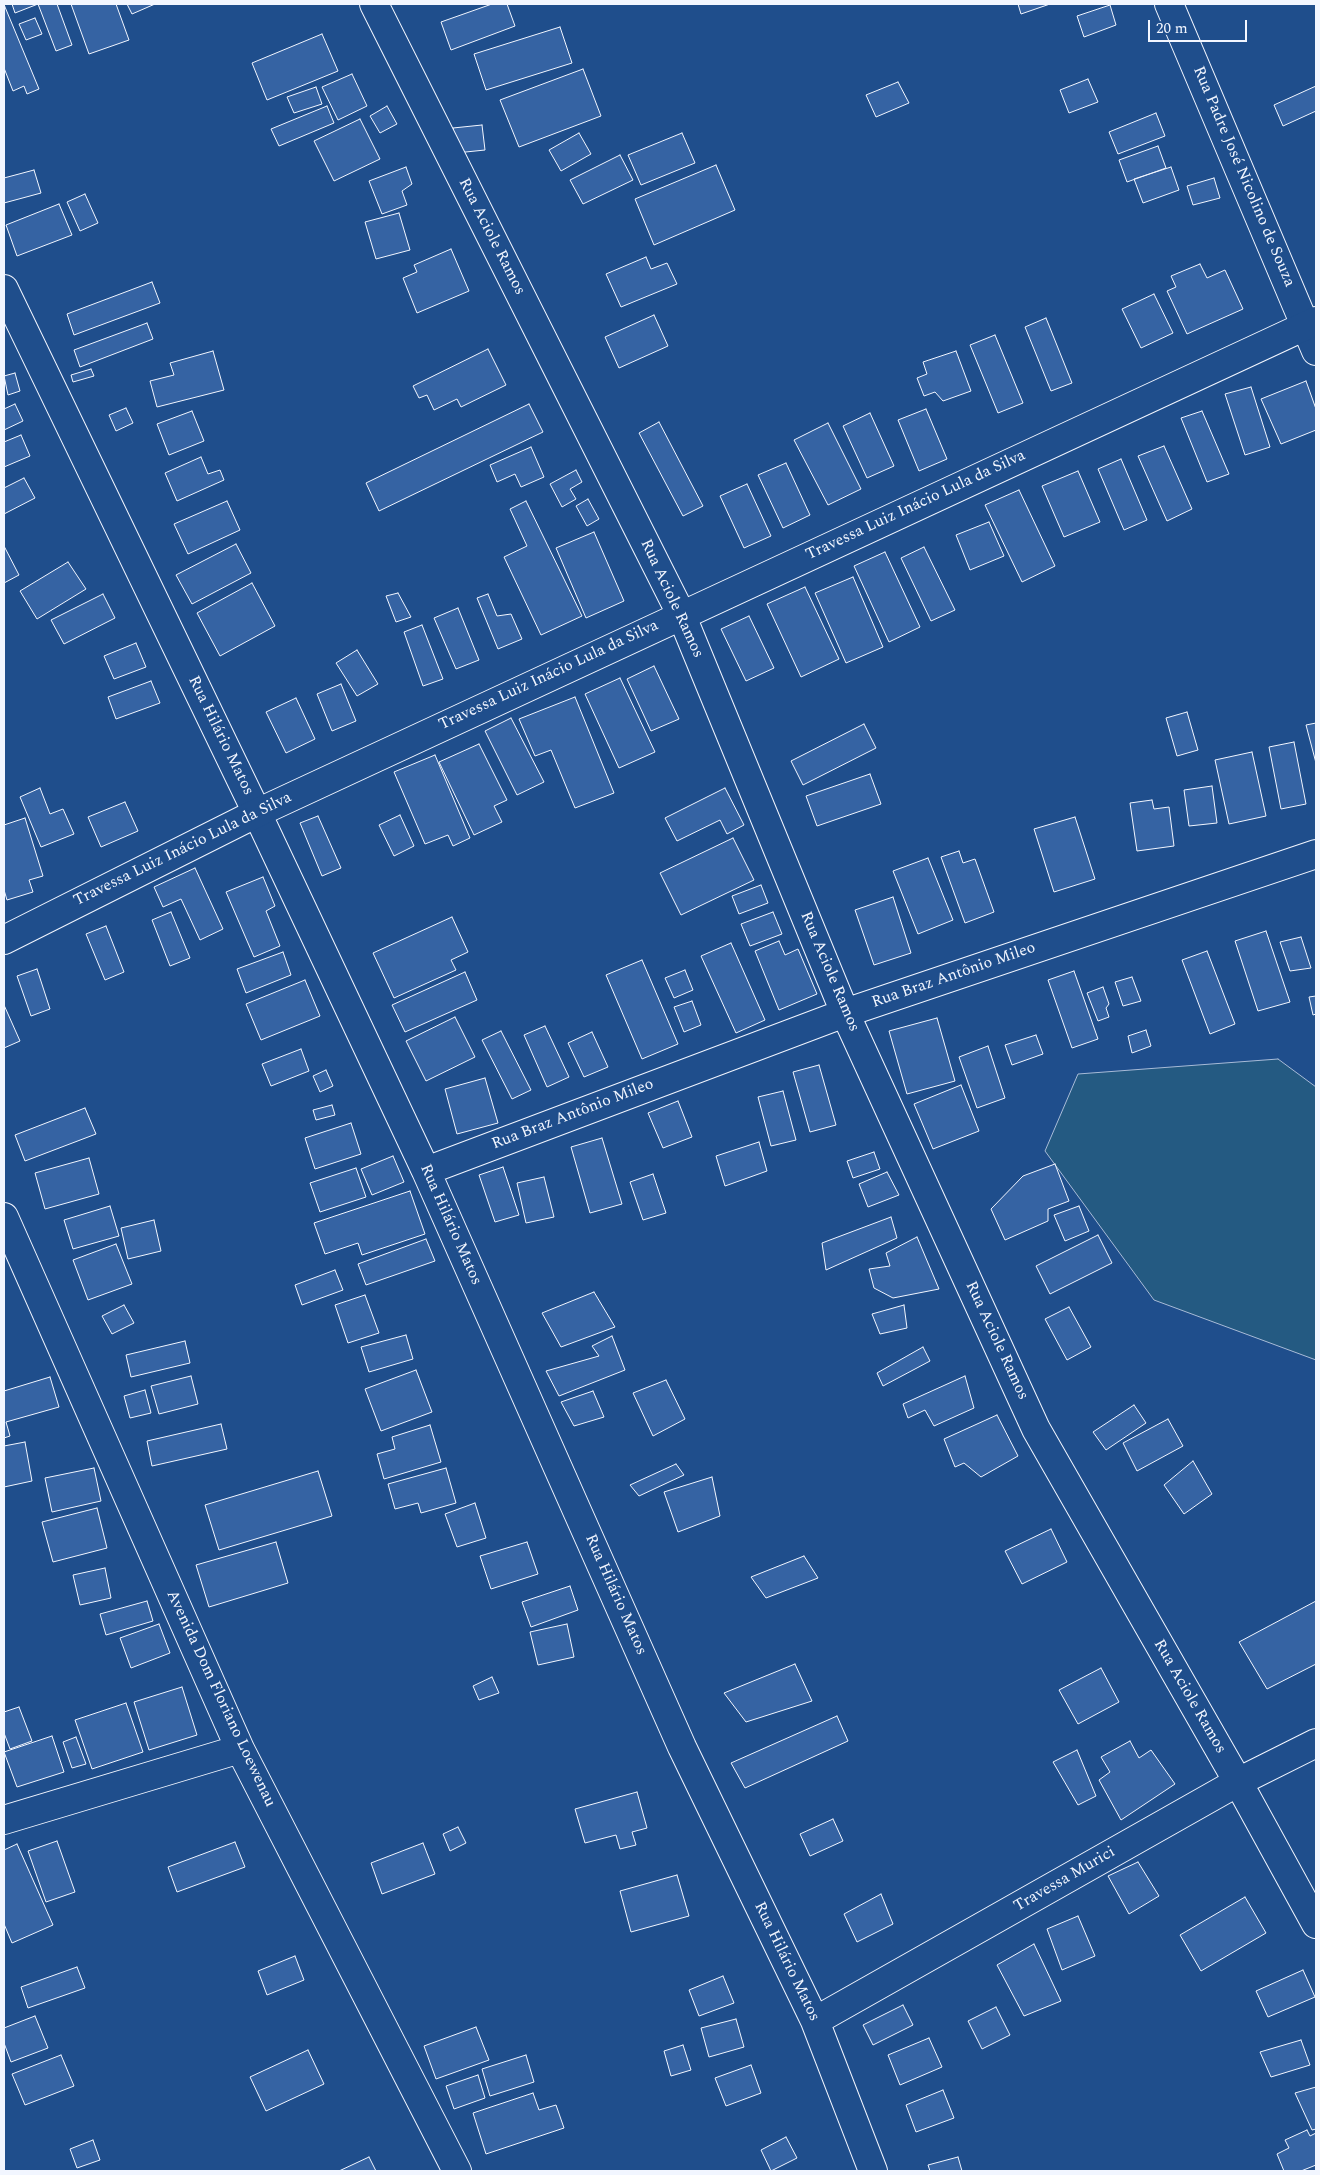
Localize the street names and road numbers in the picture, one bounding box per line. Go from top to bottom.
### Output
street label: Rua Padre José Nicolino de Souza [1188,64,1298,290]
street label: Rua Aciole Ramos [453,175,529,299]
street label: Travessa Luiz Inácio Lula da Silva [803,447,1029,565]
street label: Rua Aciole Ramos [635,537,707,661]
street label: Travessa Luiz Inácio Lula da Silva [436,617,662,735]
street label: Rua Hilário Matos [183,673,257,799]
street label: Travessa Luiz Inácio Lula da Silva [71,789,295,911]
street label: Rua Aciole Ramos [795,909,863,1035]
street label: Rua Braz Antônio Mileo [870,939,1038,1013]
street label: Rua Braz Antônio Mileo [489,1075,657,1155]
street label: Rua Hilário Matos [415,1162,485,1288]
street label: Rua Aciole Ramos [960,1279,1032,1403]
street label: Rua Hilário Matos [580,1532,650,1658]
street label: Avenida Dom Floriano Loewenau [161,1588,279,1810]
street label: Rua Aciole Ramos [1149,1636,1229,1758]
street label: Travessa Murici [1011,1843,1119,1917]
street label: Rua Hilário Matos [749,1899,823,2025]

